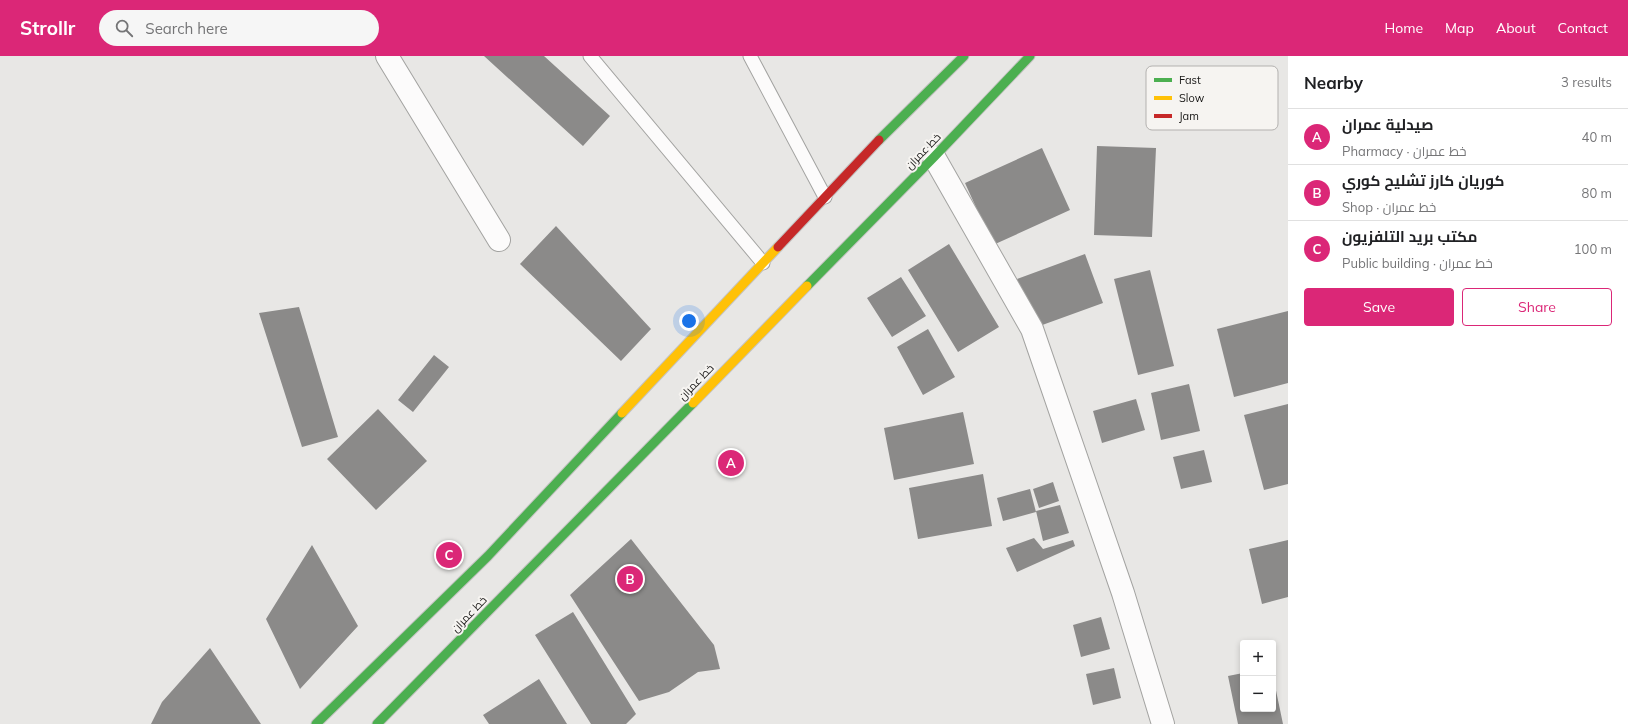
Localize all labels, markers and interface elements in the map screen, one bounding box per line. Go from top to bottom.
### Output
search box [99,10,379,46]
text: Strollr [20,16,75,40]
icon: search [113,17,135,39]
text: Search here [145,19,228,38]
text: Home [1384,19,1423,37]
text: Map [1445,19,1474,37]
text: About [1496,19,1536,37]
text: Contact [1558,19,1608,37]
legend [1146,66,1278,130]
text: Nearby [1304,72,1363,93]
text: Fast [1179,73,1201,87]
text: 3 results [1561,74,1612,90]
text: Slow [1179,91,1205,105]
text: Jam [1179,109,1199,123]
text: صيدلية عمران [1342,115,1433,134]
text: A [1312,129,1322,145]
text: 40 m [1582,129,1612,145]
street label: خط عمران [902,130,944,172]
text: Pharmacy · خط عمران [1342,143,1467,159]
text: كوريان كارز تشليح كوري [1342,171,1504,190]
text: B [1313,185,1321,201]
text: 80 m [1582,185,1612,201]
text: Shop · خط عمران [1342,199,1436,215]
text: مكتب بريد التلفزيون [1342,227,1477,246]
text: C [1313,241,1321,257]
text: 100 m [1574,241,1612,257]
text: Public building · خط عمران [1342,255,1493,271]
button: Save [1304,288,1454,326]
button: Share [1462,288,1612,326]
your location [679,311,699,331]
street label: خط عمران [675,361,717,403]
pin: A [718,448,744,478]
pin: C [436,540,462,570]
pin: B [617,564,643,594]
street label: خط عمران [448,593,490,635]
map controls [1240,640,1276,712]
button: + [1240,640,1276,676]
button: − [1240,676,1276,712]

